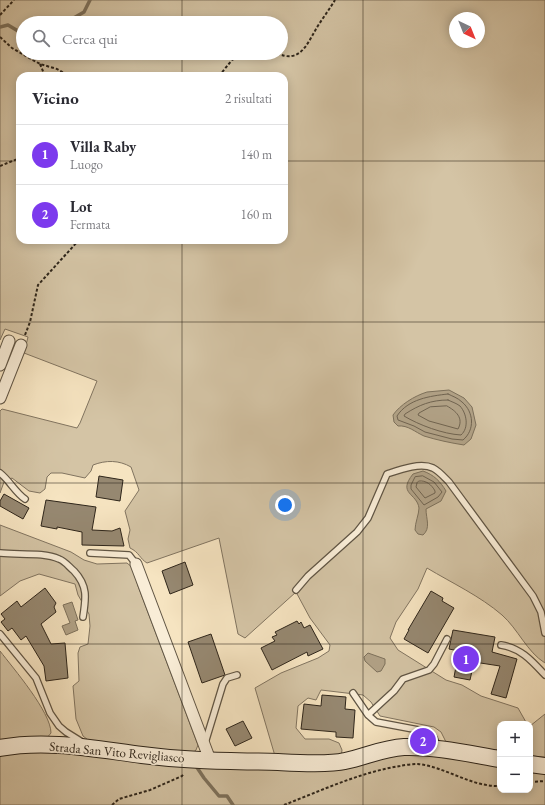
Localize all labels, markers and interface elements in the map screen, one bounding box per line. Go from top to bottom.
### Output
north arrow [449,12,485,48]
search box [16,16,288,60]
icon: search [30,27,52,49]
text: Cerca qui [62,29,118,48]
text: Vicino [32,87,79,109]
text: 2 risultati [225,90,272,107]
text: Villa Raby [70,137,136,156]
text: 1 [42,146,48,163]
text: 140 m [241,146,272,163]
text: Luogo [70,156,103,173]
text: Lot [70,197,92,216]
text: 2 [42,206,48,223]
text: 160 m [241,206,272,223]
text: Fermata [70,216,110,233]
your location [275,495,295,515]
pin: 1 [453,644,479,674]
map controls [497,721,533,793]
button: + [497,721,533,757]
pin: 2 [410,726,436,756]
street label: Strada San Vito Revigliasco [49,738,185,766]
button: − [497,757,533,793]

